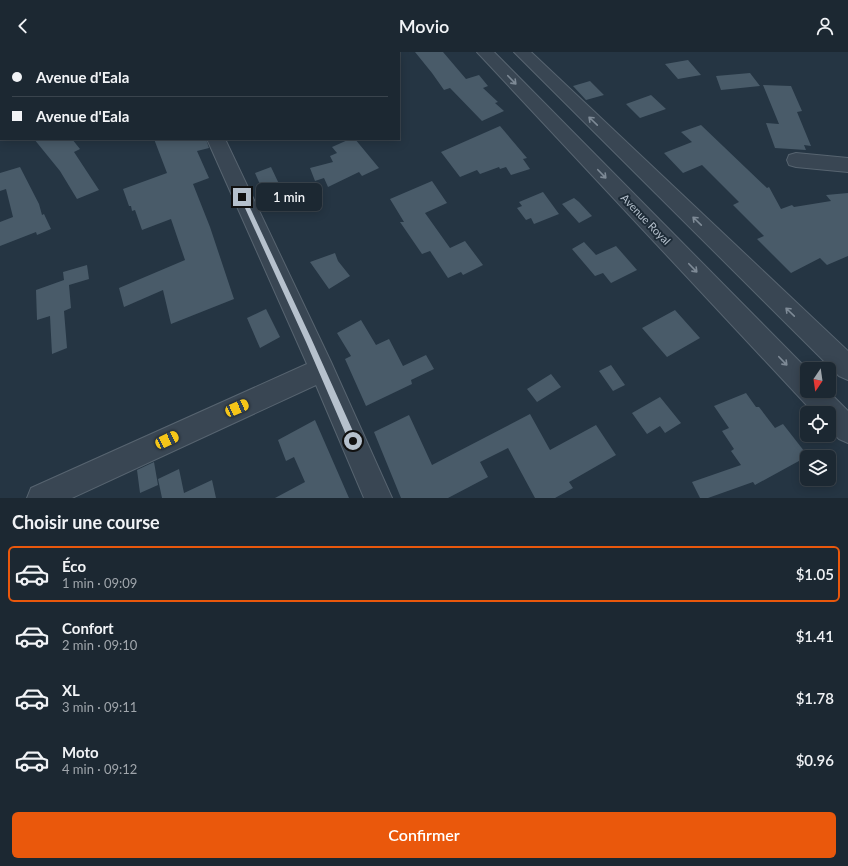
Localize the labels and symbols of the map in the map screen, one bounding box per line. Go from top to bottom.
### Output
one-way arrow [508,75,517,85]
one-way arrow [588,116,598,126]
one-way arrow [598,169,607,179]
callout: 1 min [256,183,322,211]
route end [233,188,251,206]
street label: Avenue Royal [619,191,673,247]
one-way arrow [692,216,702,226]
one-way arrow [688,263,697,273]
one-way arrow [785,307,795,317]
one-way arrow [778,356,787,366]
north arrow [800,362,836,398]
car [224,398,250,418]
car [154,429,180,451]
route start [344,432,362,450]

